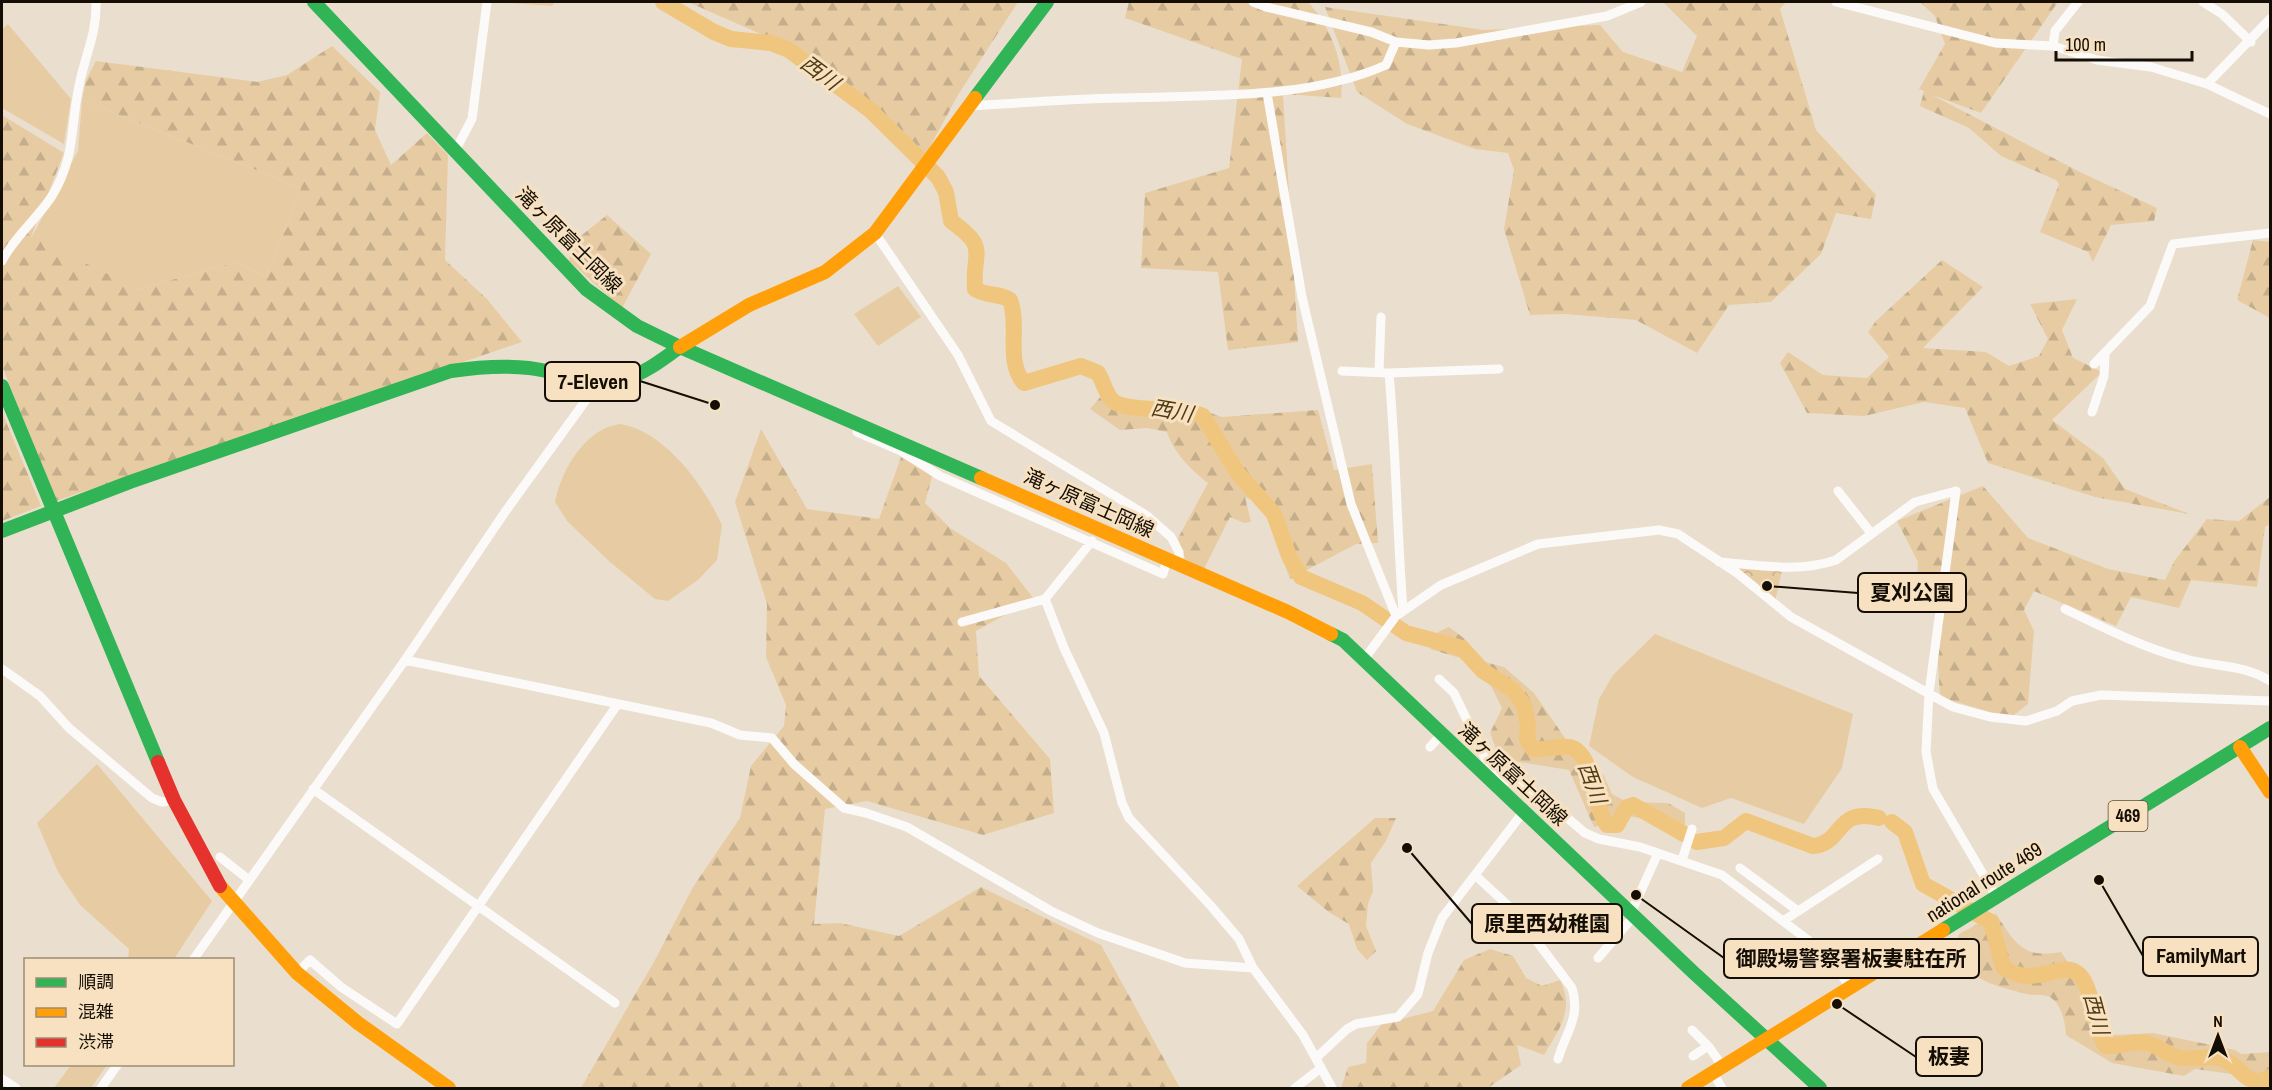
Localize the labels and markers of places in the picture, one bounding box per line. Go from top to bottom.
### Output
callout: 7-Eleven [545,362,640,401]
callout: 夏刈公園 [1858,573,1966,612]
callout: 原里西幼稚園 [1472,904,1622,943]
callout: FamilyMart [2143,937,2258,976]
callout: 御殿場警察署板妻駐在所 [1724,939,1979,978]
callout: 板妻 [1916,1037,1982,1076]

